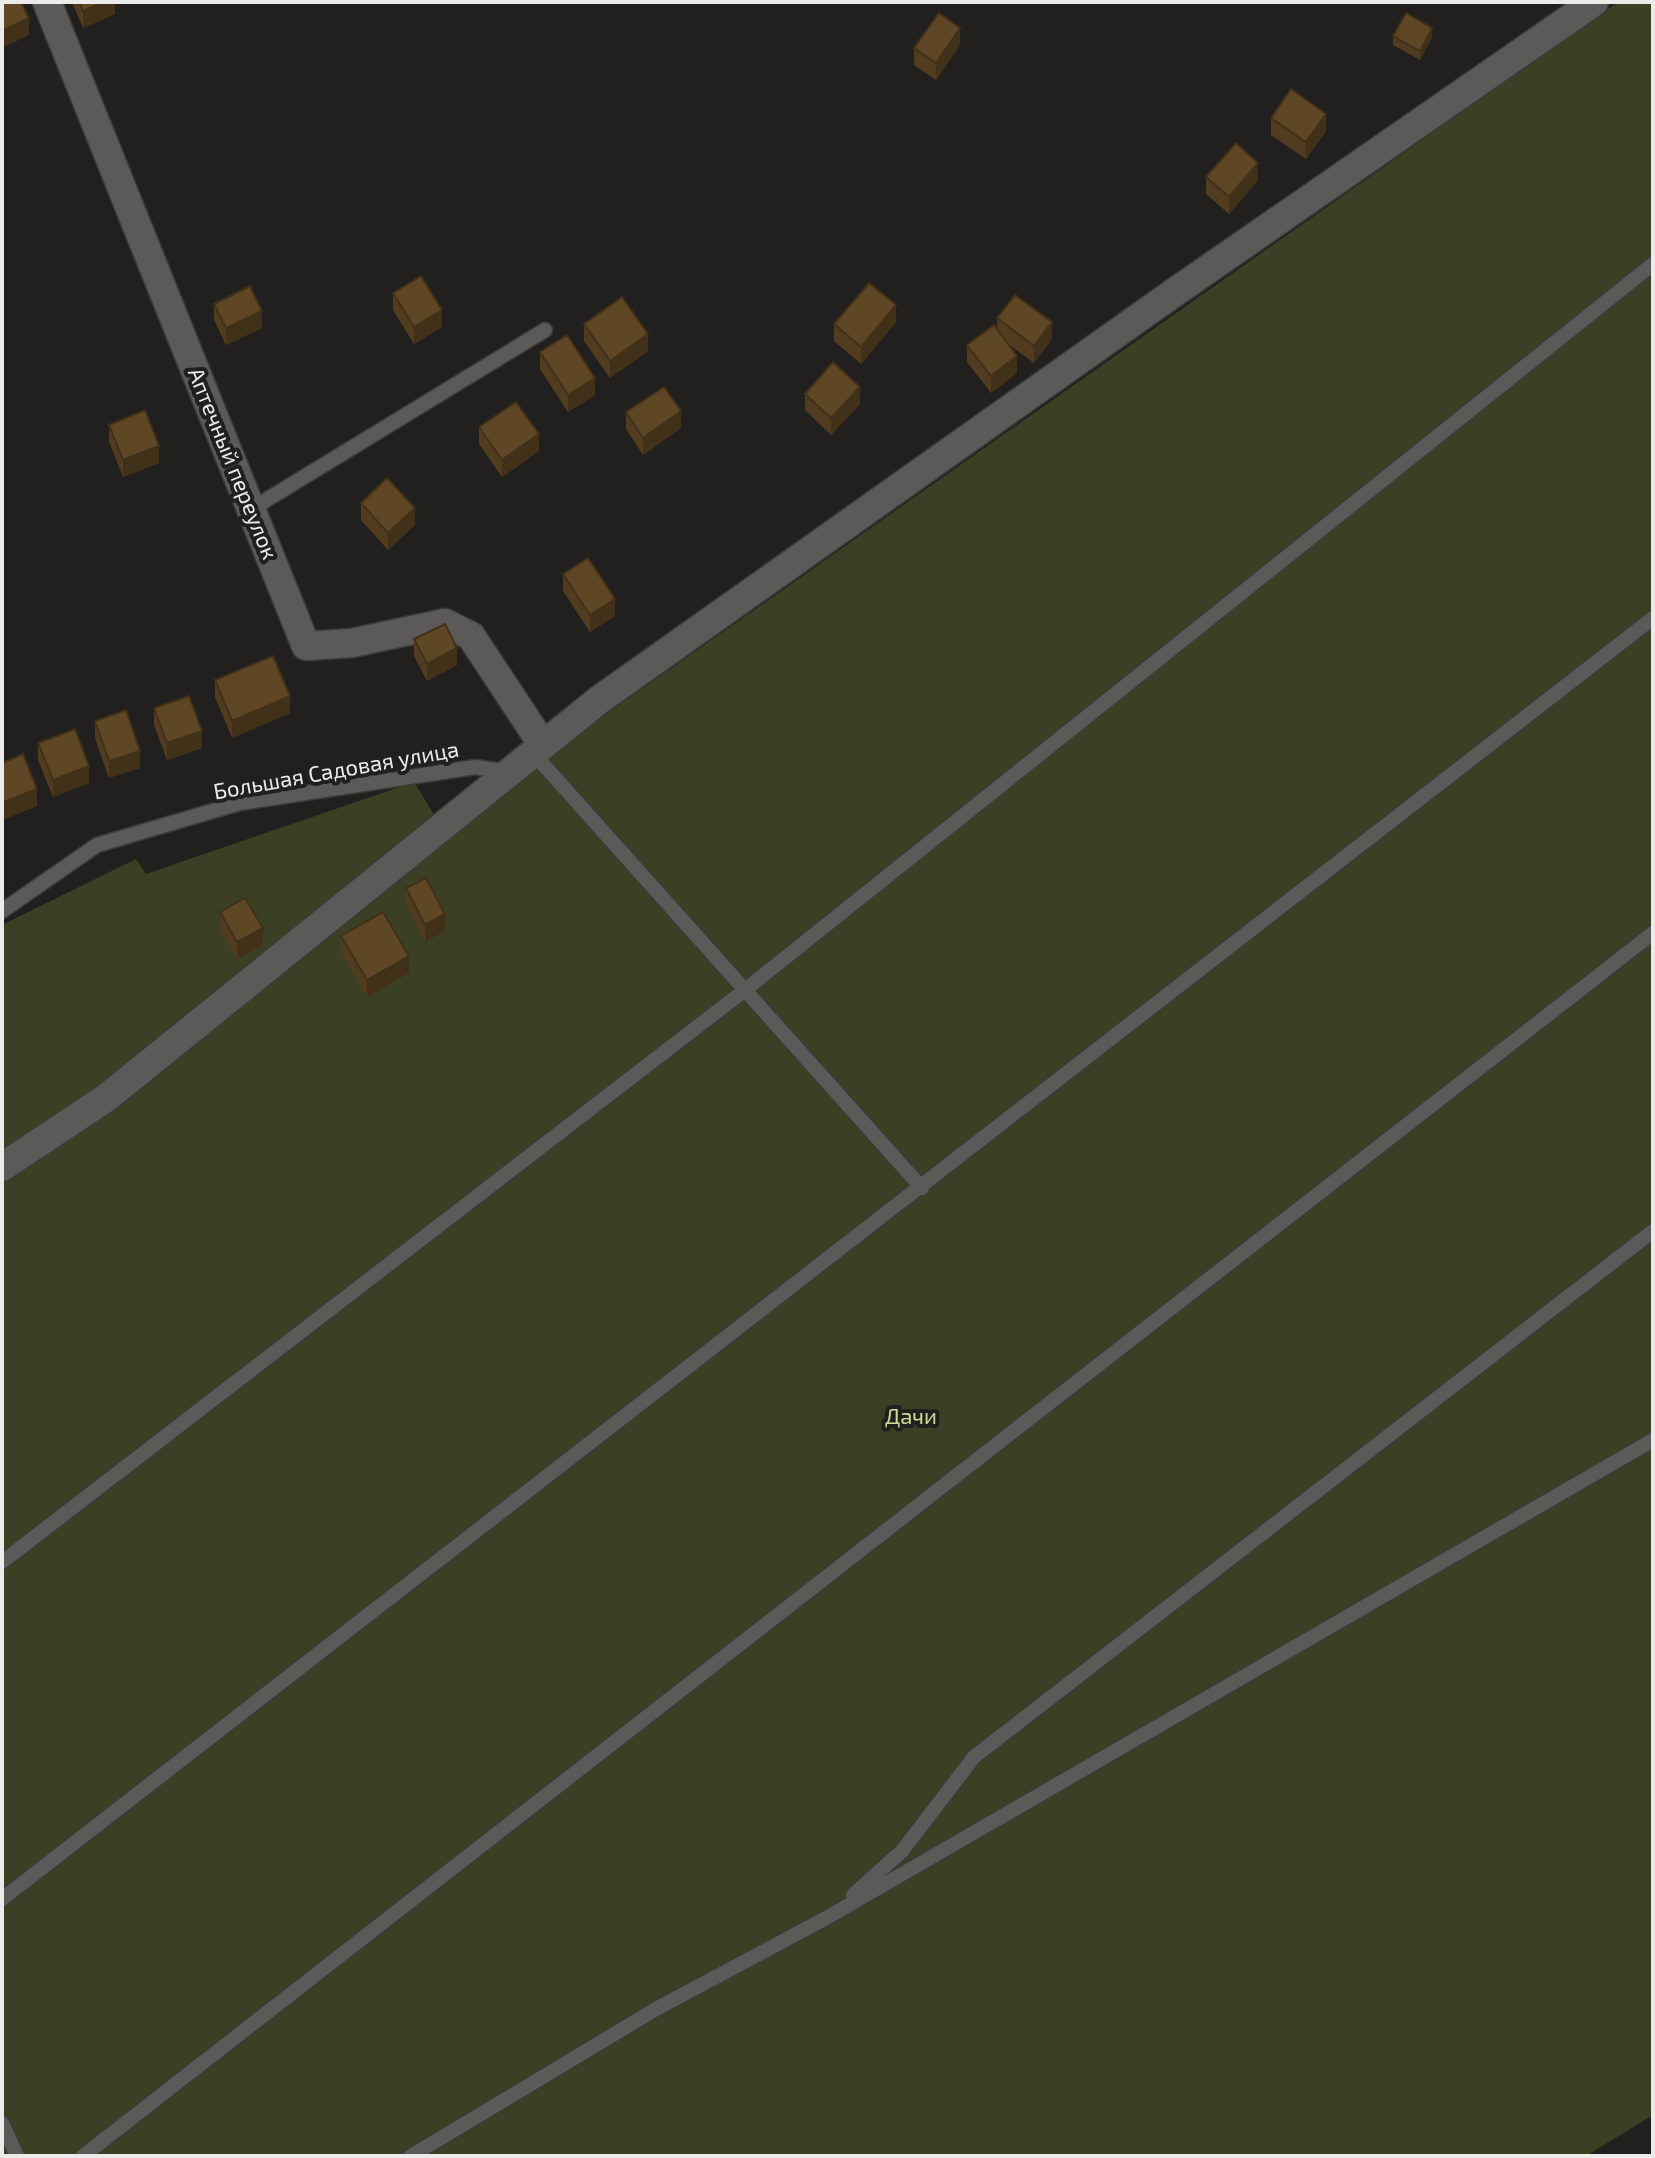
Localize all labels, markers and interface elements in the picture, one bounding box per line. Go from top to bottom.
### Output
street label: Аптечный переулок [183,364,284,563]
street label: Большая Садовая улица [211,735,461,804]
park label: Дачи [885,1402,937,1428]

